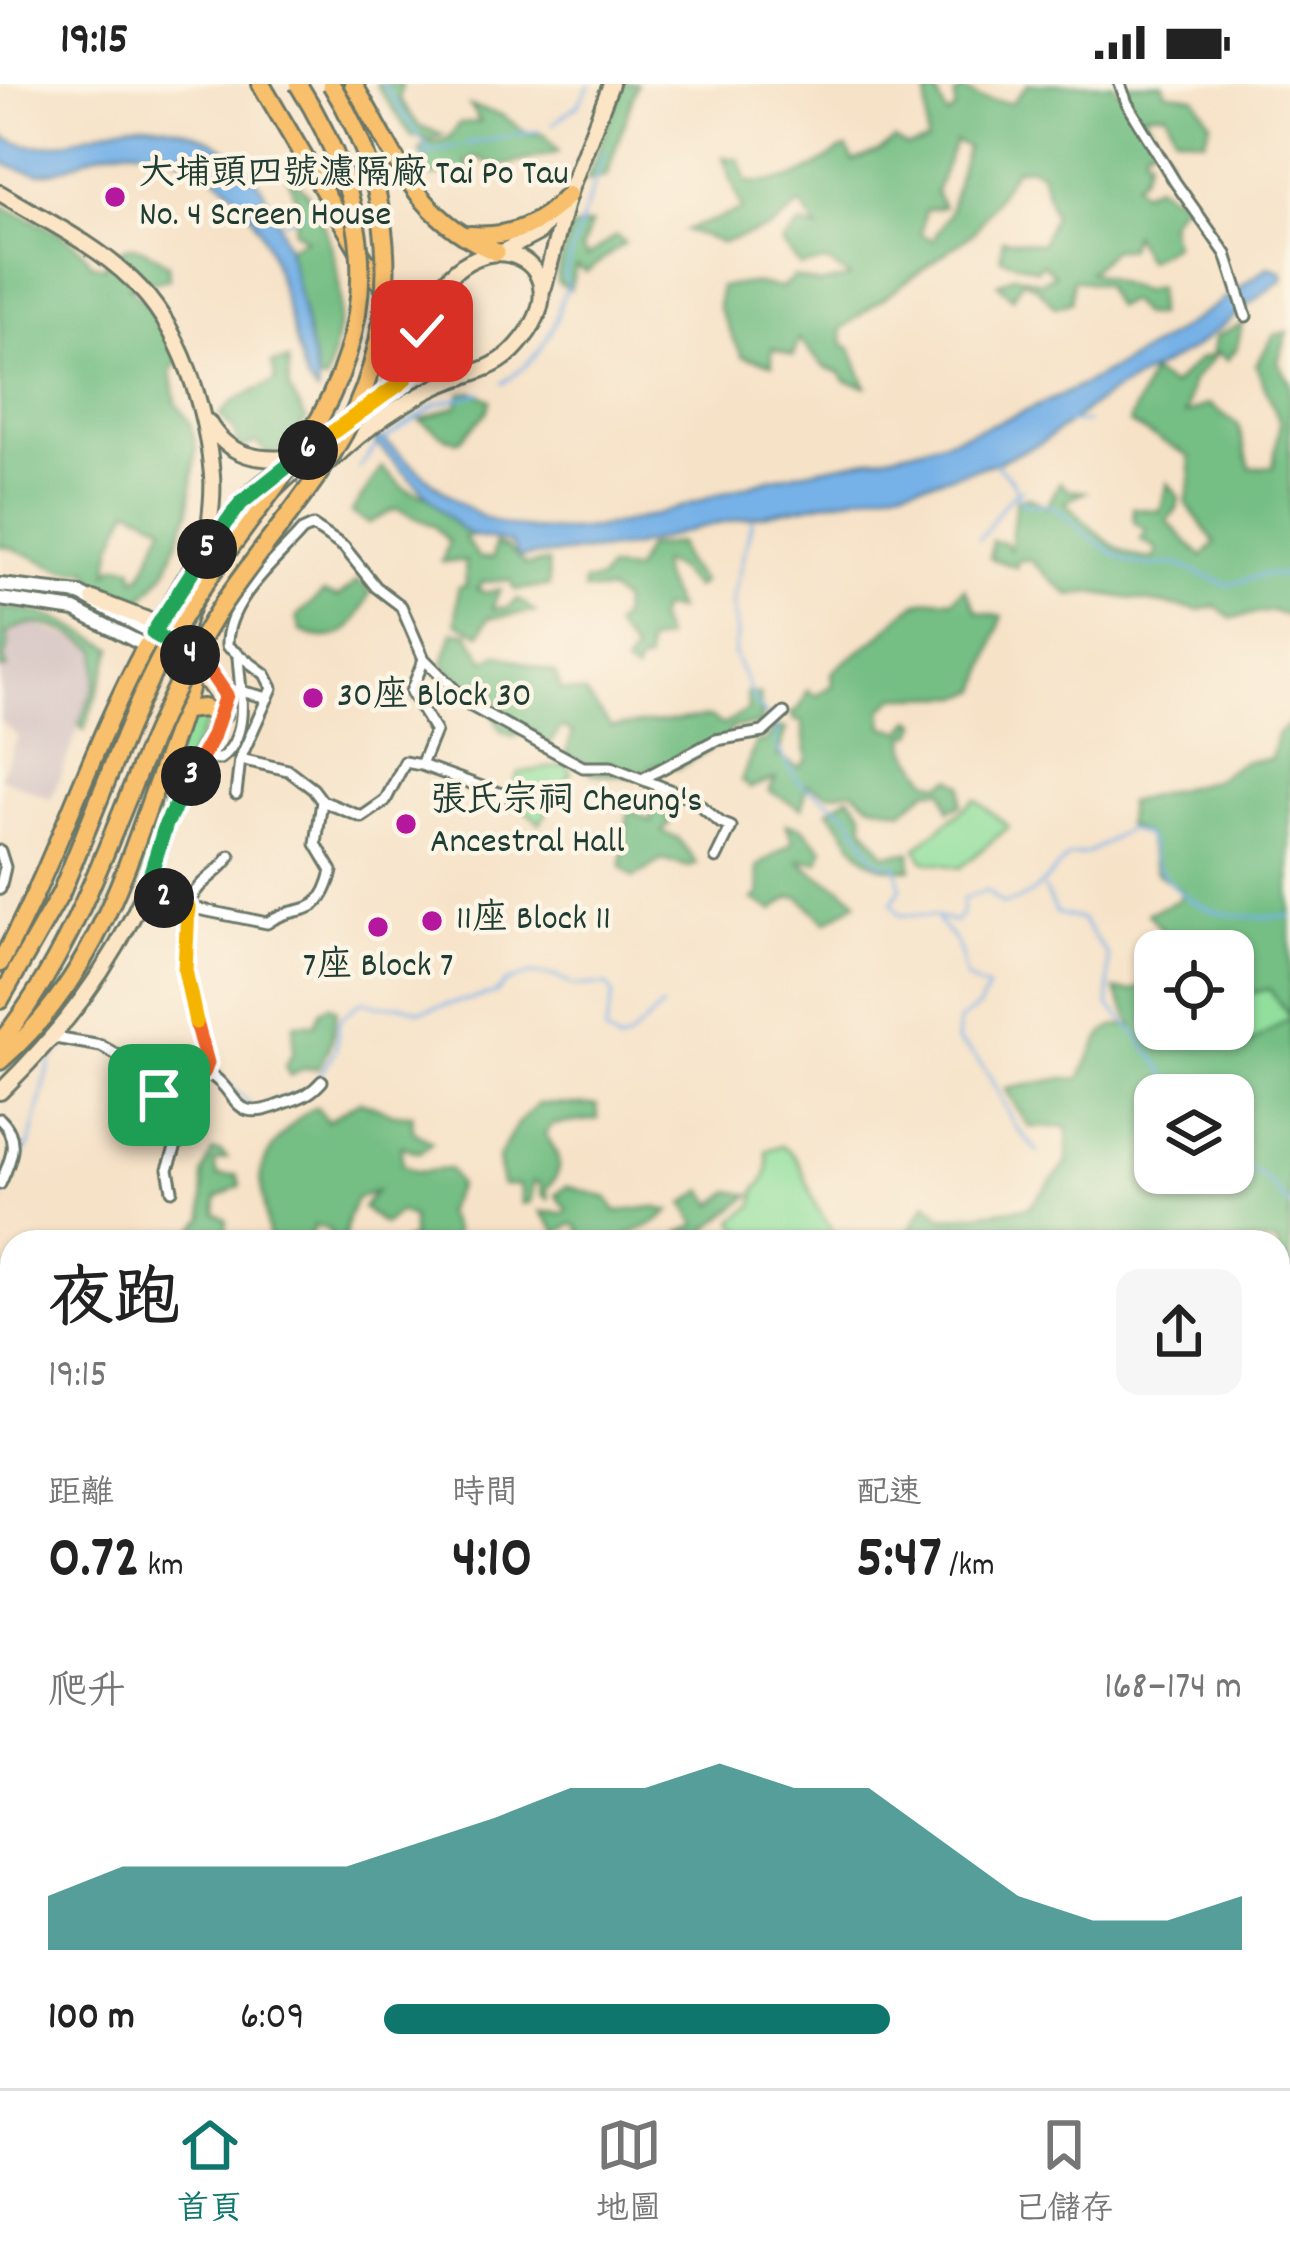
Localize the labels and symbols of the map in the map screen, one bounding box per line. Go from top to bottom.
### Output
place label: 大埔頭四號濾隔廠 Tai Po Tau No. 4 Screen House [139,150,569,243]
marker: 大埔頭四號濾隔廠 Tai Po Tau No. 4 Screen House [102,184,128,210]
pin [371,280,473,382]
pin: 6 [278,420,338,480]
pin: 5 [177,519,237,579]
pin: 4 [160,625,220,685]
place label: 30座 Block 30 [337,672,532,724]
marker: 30座 Block 30 [300,685,326,711]
pin: 3 [161,746,221,806]
place label: 張氏宗祠 Cheung's Ancestral Hall [430,777,703,870]
marker: 張氏宗祠 Cheung's Ancestral Hall [393,811,419,837]
pin: 2 [134,868,194,928]
place label: 11座 Block 11 [456,895,611,947]
marker: 11座 Block 11 [419,908,445,934]
marker: 7座 Block 7 [365,914,391,940]
place label: 7座 Block 7 [303,942,453,994]
pin [108,1044,210,1146]

